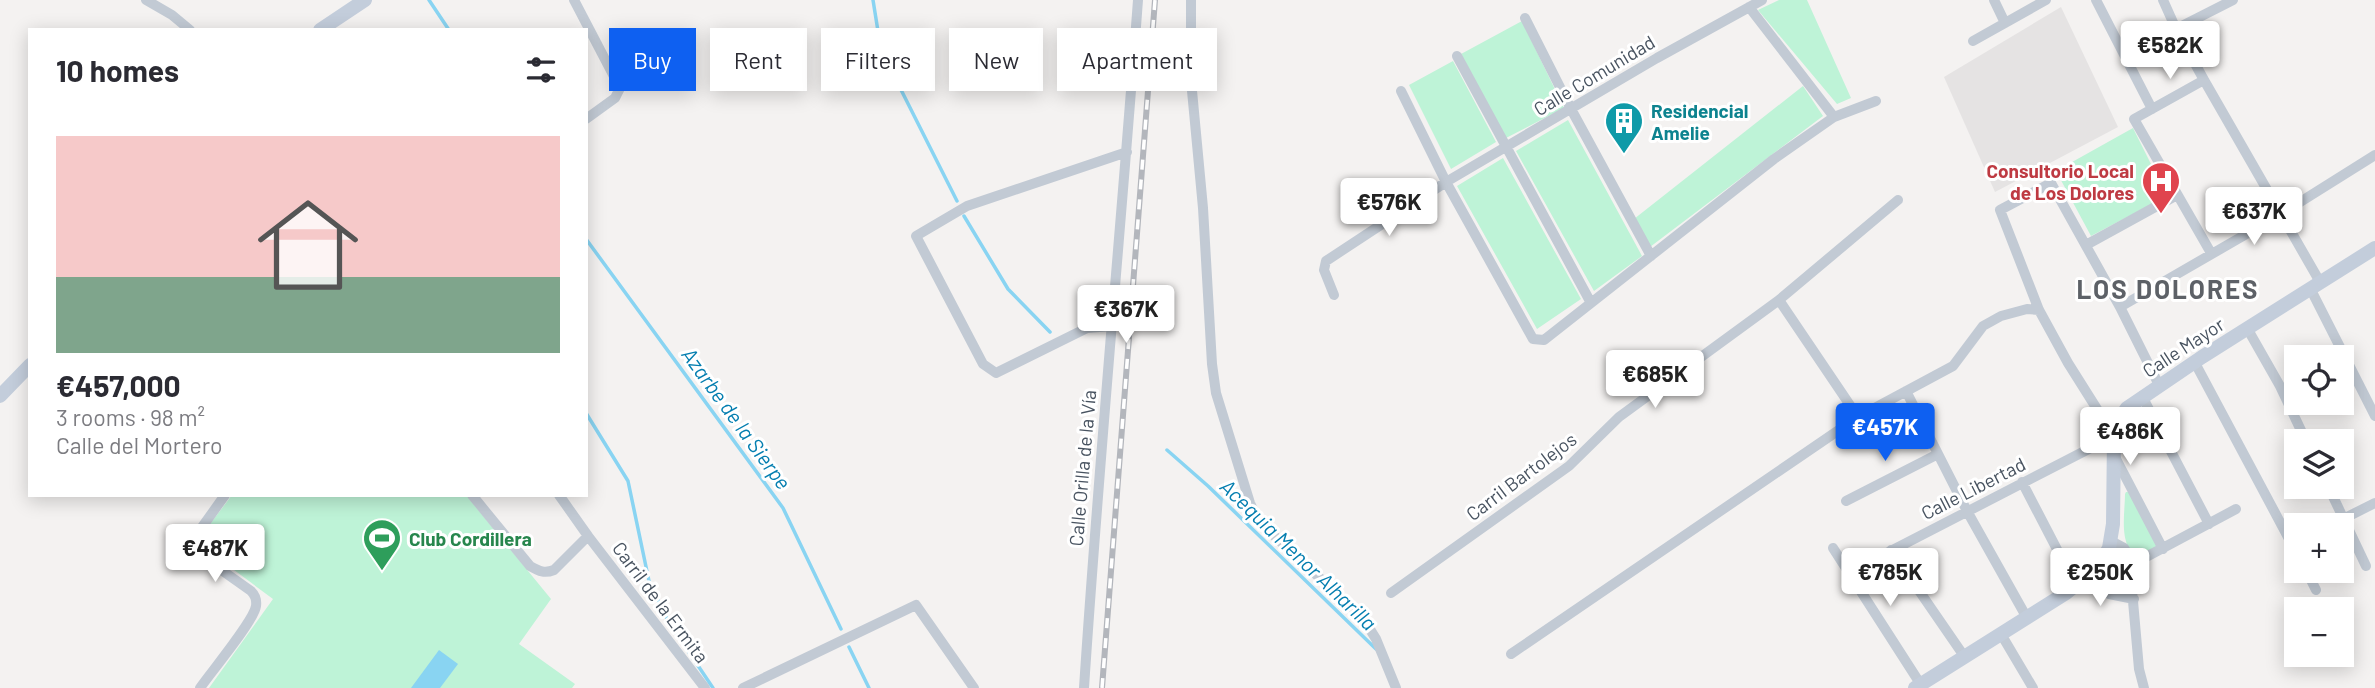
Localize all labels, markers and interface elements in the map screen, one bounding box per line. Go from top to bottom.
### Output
pin: €582K [2121,22,2219,81]
chip: Buy [609,28,696,91]
chip: Rent [710,28,807,91]
chip: Filters [821,28,935,91]
chip: New [949,28,1043,91]
chip: Apartment [1057,28,1217,91]
street label: Calle Comunidad [1529,30,1659,120]
text: €582K [2137,30,2203,58]
icon: filters [522,51,560,89]
text: 10 homes [56,52,179,88]
place label: Residencial Amelie [1651,99,1748,144]
building icon: Residencial Amelie [1603,100,1645,155]
place label: Consultorio Local de Los Dolores [1986,159,2134,204]
hospital icon: Consultorio Local de Los Dolores [2140,160,2182,215]
pin: €576K [1340,178,1438,238]
icon: home [245,182,371,308]
text: €576K [1356,187,1422,215]
pin: €637K [2205,188,2303,247]
text: €637K [2221,196,2287,224]
district label: LOS DOLORES [2076,273,2260,304]
pin: €367K [1077,286,1175,345]
text: €367K [1093,294,1159,322]
street label: Calle Mayor [2138,312,2228,382]
water label: Azarbe de la Sierpe [677,342,797,494]
map controls [2284,345,2354,667]
button: locate [2284,345,2354,415]
pin: €685K [1606,350,1704,410]
text: €685K [1622,359,1688,387]
text: €457,000 [56,367,181,403]
street label: Calle Orilla de la Vía [1064,389,1100,547]
text: 3 rooms · 98 m² [56,403,205,431]
pin: €457K [1836,404,1934,463]
pin: €486K [2081,407,2179,467]
text: €457K [1852,412,1918,440]
text: €486K [2096,416,2164,444]
street label: Carril Bartolejos [1461,427,1581,525]
button: layers [2284,429,2354,499]
text: Calle del Mortero [56,431,222,459]
street label: Calle Libertad [1917,452,2029,524]
water label: Acequia Menor Alharilla [1216,473,1382,635]
button: + [2284,513,2354,583]
sports icon: Club Cordillera [361,517,403,572]
pin: €487K [166,524,264,584]
place label: Club Cordillera [409,527,532,550]
text: €487K [182,533,248,561]
street label: Carril de la Ermita [608,537,714,667]
pin: €785K [1841,548,1939,608]
pin: €250K [2051,548,2149,608]
text: €785K [1857,557,1923,585]
text: €250K [2066,557,2134,585]
button: − [2284,597,2354,667]

